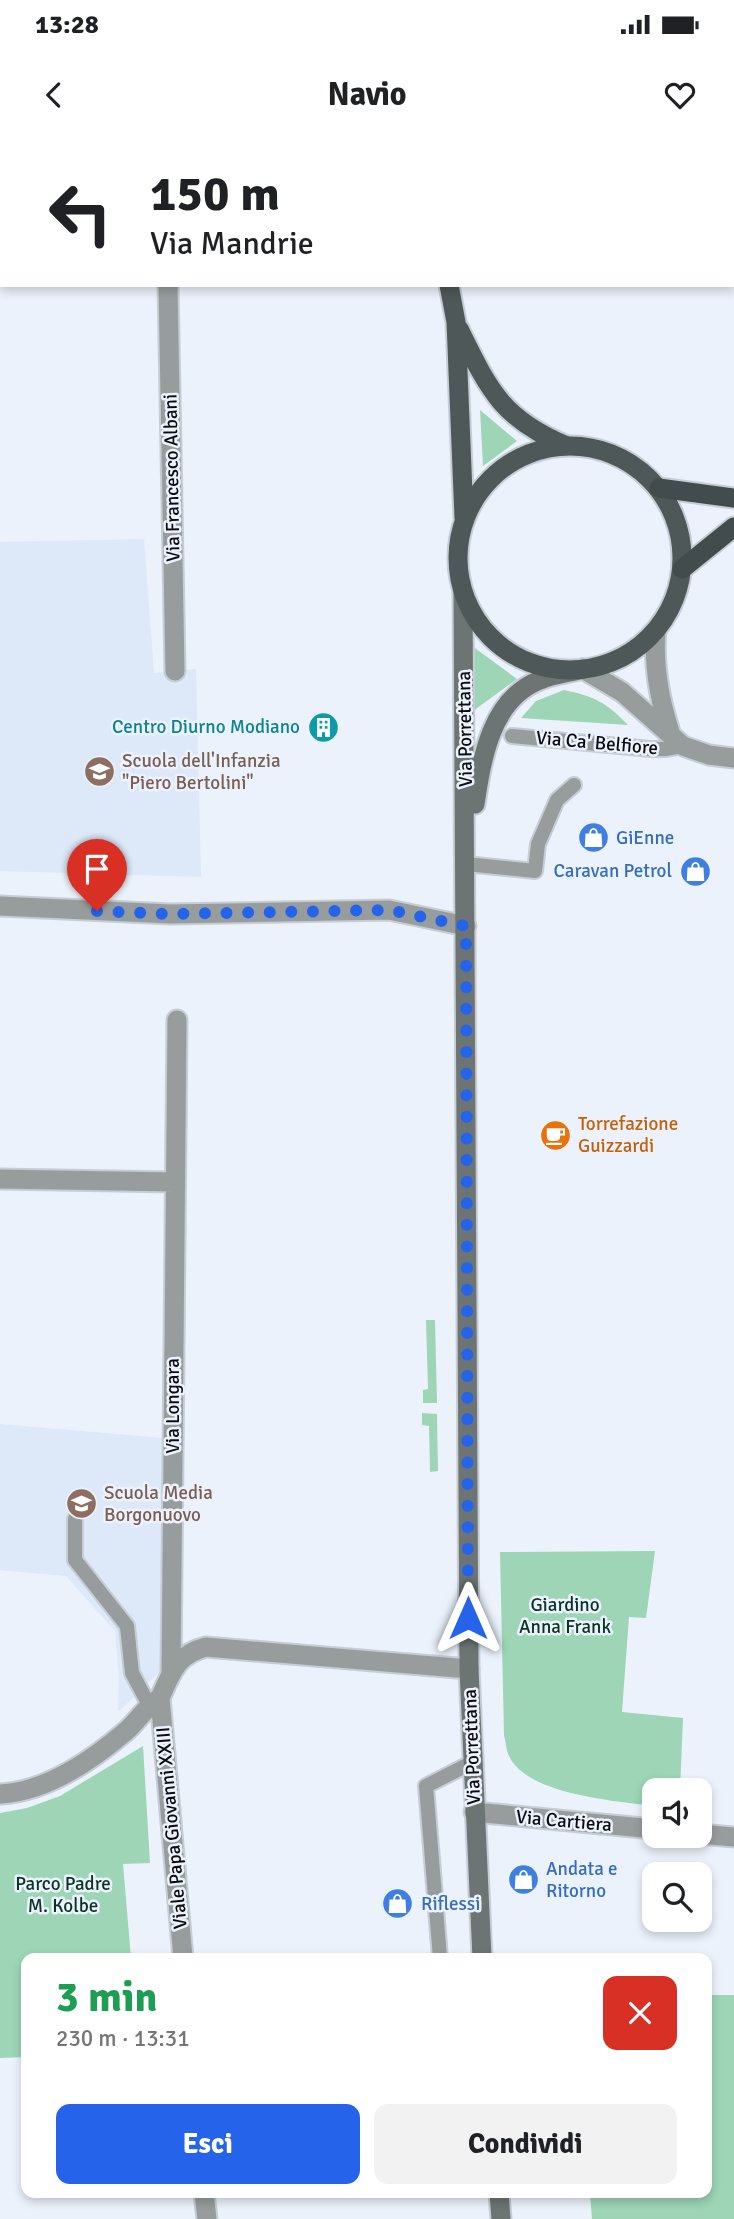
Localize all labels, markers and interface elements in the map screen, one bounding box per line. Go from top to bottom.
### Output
text: 13:28 [35,9,99,41]
text: Navio [327,75,407,114]
icon: back [35,76,73,114]
icon: heart [661,76,699,114]
text: 150 m [150,164,280,224]
icon: left [35,168,126,259]
text: Via Mandrie [150,224,314,263]
street label: Via Francesco Albani [159,394,185,562]
street label: Via Porrettana [452,671,478,787]
building icon: Centro Diurno Modiano [306,710,340,744]
place label: Centro Diurno Modiano [112,715,300,739]
street label: Via Ca' Belfiore [535,726,659,760]
place label: Scuola dell'Infanzia "Piero Bertolini" [122,749,281,795]
school or university icon: Scuola dell'Infanzia "Piero Bertolini" [82,755,116,789]
shop icon: GiEnne [576,821,610,855]
place label: GiEnne [616,826,674,850]
pin [67,839,127,911]
icon: arrive [78,850,116,888]
shop icon: Caravan Petrol [678,854,712,888]
place label: Caravan Petrol [554,859,672,883]
place label: Torrefazione Guizzardi [578,1112,678,1158]
cafe icon: Torrefazione Guizzardi [538,1118,572,1152]
street label: Via Longara [161,1358,185,1454]
place label: Scuola Media Borgonuovo [104,1481,213,1527]
school or university icon: Scuola Media Borgonuovo [64,1487,98,1521]
position arrow [431,1581,505,1655]
park label: Giardino Anna Frank [519,1593,611,1639]
street label: Via Porrettana [458,1689,486,1805]
street label: Viale Papa Giovanni XXIII [151,1726,193,1930]
map controls [642,1778,712,1932]
button: sound [642,1778,712,1848]
street label: Via Cartiera [515,1805,613,1837]
place label: Andata e Ritorno [546,1857,617,1903]
button: search [642,1862,712,1932]
shop icon: Andata e Ritorno [506,1863,540,1897]
park label: Parco Padre M. Kolbe [15,1872,111,1918]
shop icon: Riflessi [381,1887,415,1921]
place label: Riflessi [421,1892,480,1916]
text: 3 min [56,1972,157,2023]
button: close [603,1976,677,2050]
text: 230 m · 13:31 [56,2024,190,2053]
button: Esci [56,2104,360,2184]
button: Condividi [374,2104,677,2184]

